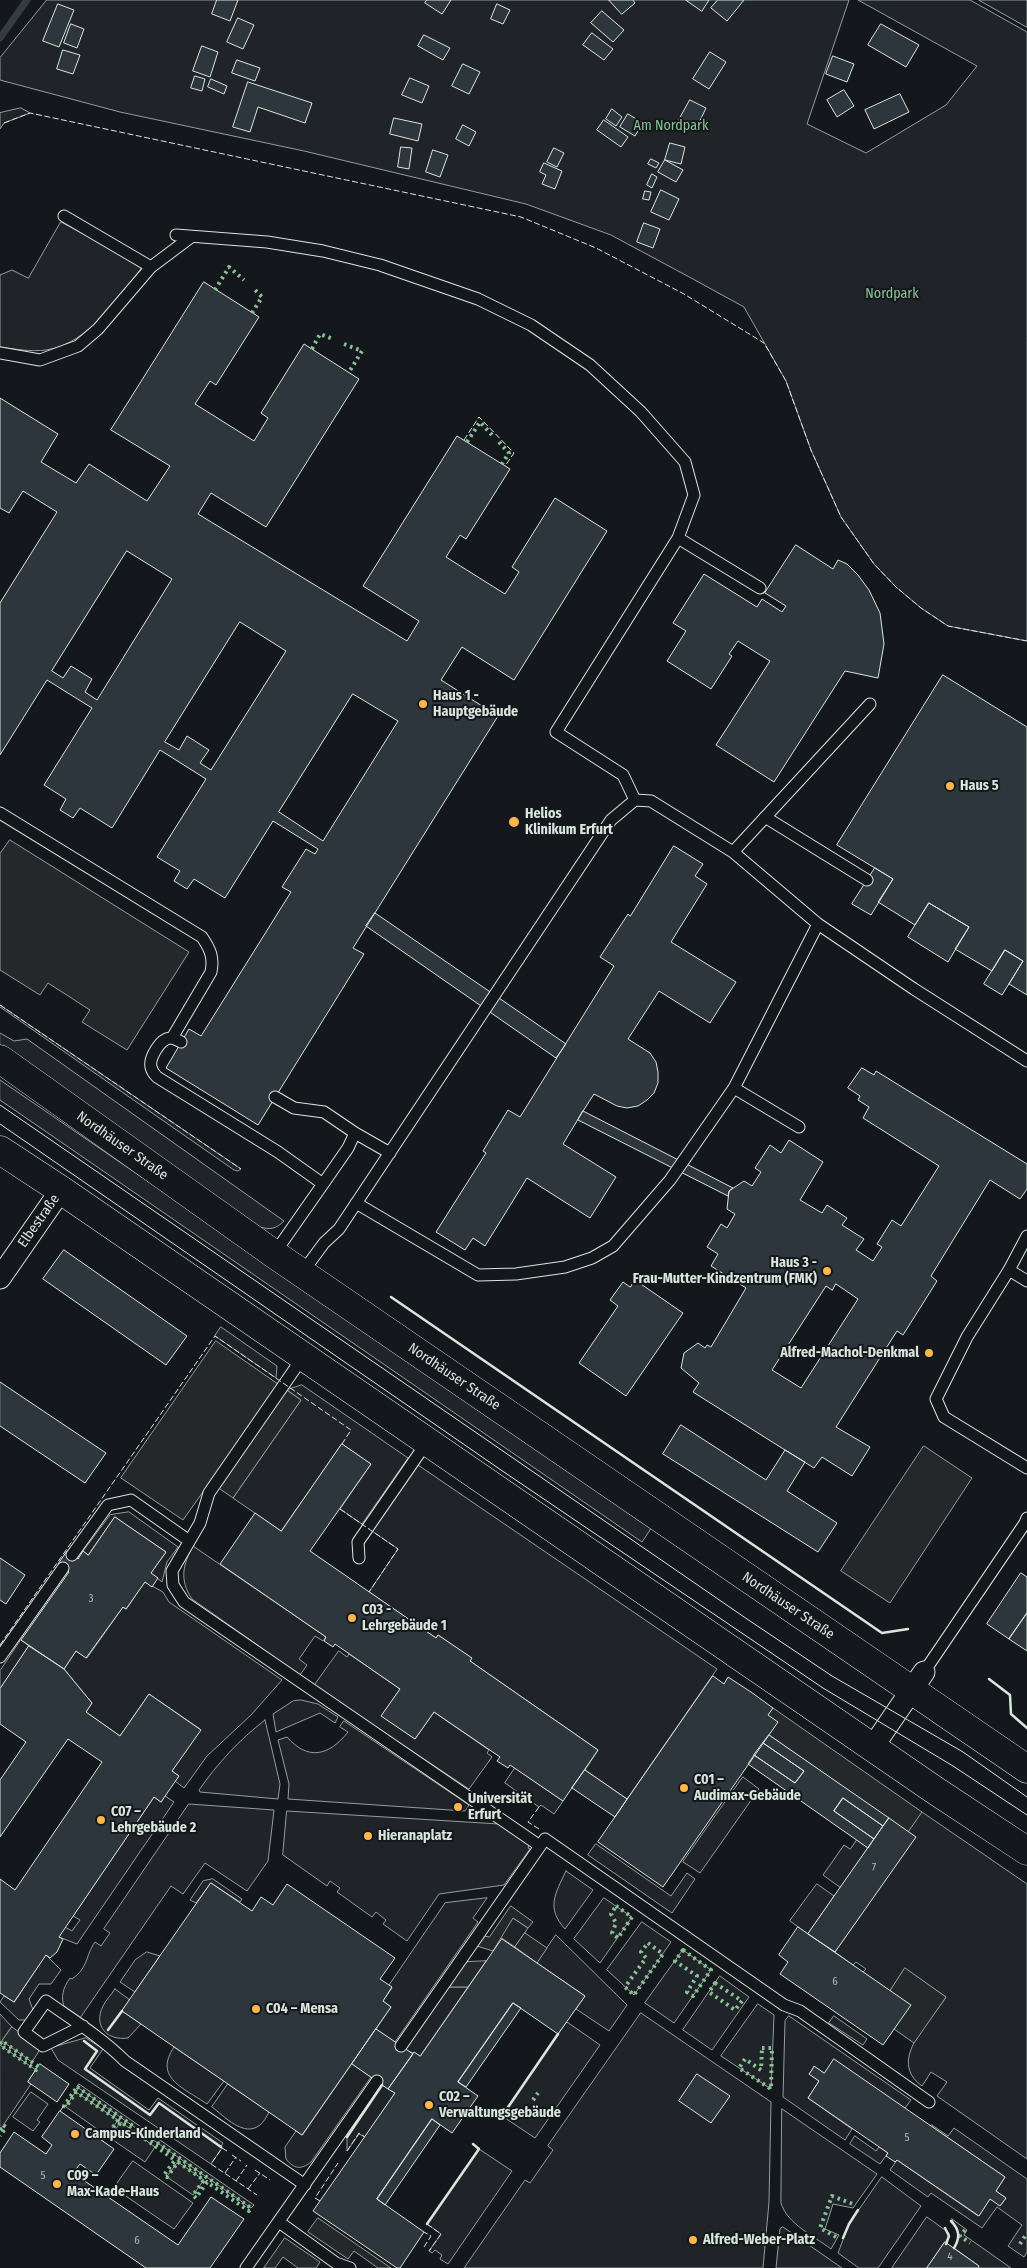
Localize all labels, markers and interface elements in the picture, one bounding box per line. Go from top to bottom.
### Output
park label: Am Nordpark [634,118,708,134]
park label: Nordpark [865,286,919,302]
place label: Haus 1 - Hauptgebäude [433,688,518,720]
marker: Haus 1 - Hauptgebäude [417,698,429,710]
place label: Haus 5 [960,778,999,794]
marker: Haus 5 [944,780,956,792]
place label: Helios Klinikum Erfurt [525,806,613,839]
marker: Helios Klinikum Erfurt [507,815,521,829]
street label: Nordhäuser Straße [73,1108,171,1184]
street label: Elbestraße [15,1191,63,1251]
place label: Haus 3 - Frau-Mutter-Kindzentrum (FMK) [633,1255,817,1288]
marker: Haus 3 - Frau-Mutter-Kindzentrum (FMK) [821,1265,833,1277]
street label: Nordhäuser Straße [405,1340,503,1414]
place label: Alfred-Machol-Denkmal [780,1345,919,1361]
marker: Alfred-Machol-Denkmal [923,1347,935,1359]
street label: Nordhäuser Straße [739,1569,837,1643]
house number: 3 [89,1592,93,1606]
place label: C03 - Lehrgebäude 1 [362,1602,447,1634]
marker: C03 - Lehrgebäude 1 [346,1612,358,1624]
place label: C01 – Audimax-Gebäude [694,1772,801,1804]
marker: C01 – Audimax-Gebäude [678,1782,690,1794]
place label: Universität Erfurt [468,1791,532,1824]
marker: Universität Erfurt [452,1801,464,1813]
place label: C07 – Lehrgebäude 2 [111,1804,196,1836]
marker: C07 – Lehrgebäude 2 [95,1814,107,1826]
place label: Hieranaplatz [378,1828,452,1844]
marker: Hieranaplatz [362,1830,374,1842]
house number: 7 [872,1861,876,1875]
house number: 6 [832,1975,838,1989]
place label: C04 – Mensa [266,2001,338,2017]
marker: C04 – Mensa [250,2003,262,2015]
place label: C02 – Verwaltungsgebäude [439,2089,561,2122]
marker: C02 – Verwaltungsgebäude [423,2099,435,2111]
place label: Campus-Kinderland [85,2126,201,2142]
marker: Campus-Kinderland [69,2128,81,2140]
house number: 5 [904,2131,910,2145]
place label: C09 – Max-Kade-Haus [67,2168,159,2200]
house number: 5 [40,2169,46,2183]
marker: C09 – Max-Kade-Haus [51,2178,63,2190]
place label: Alfred-Weber-Platz [703,2232,815,2248]
house number: 6 [134,2234,140,2248]
marker: Alfred-Weber-Platz [687,2234,699,2246]
house number: 4 [947,2250,953,2264]

